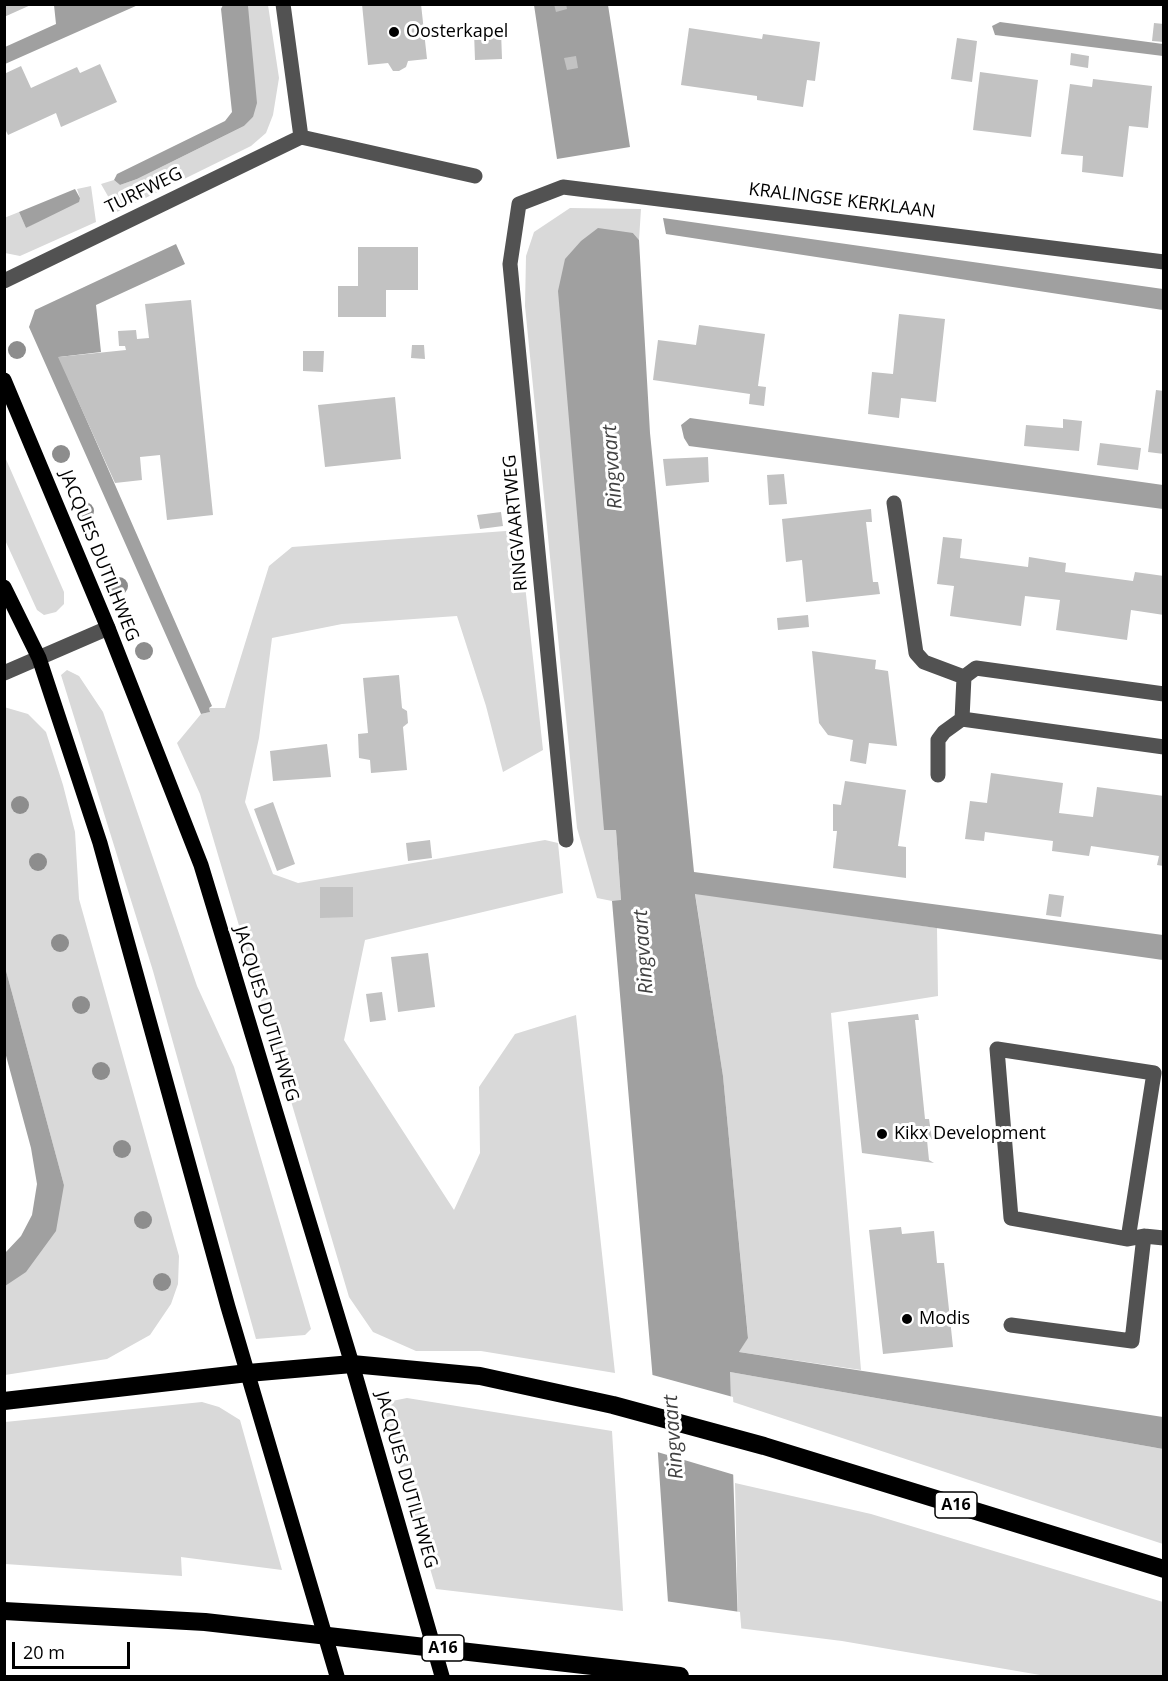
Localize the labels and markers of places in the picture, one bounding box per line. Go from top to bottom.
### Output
place label: Oosterkapel [406,21,508,43]
marker: Oosterkapel [387,25,401,39]
place label: Kikx Development [894,1123,1046,1145]
marker: Kikx Development [875,1127,889,1141]
place label: Modis [919,1308,970,1330]
marker: Modis [900,1312,914,1326]

